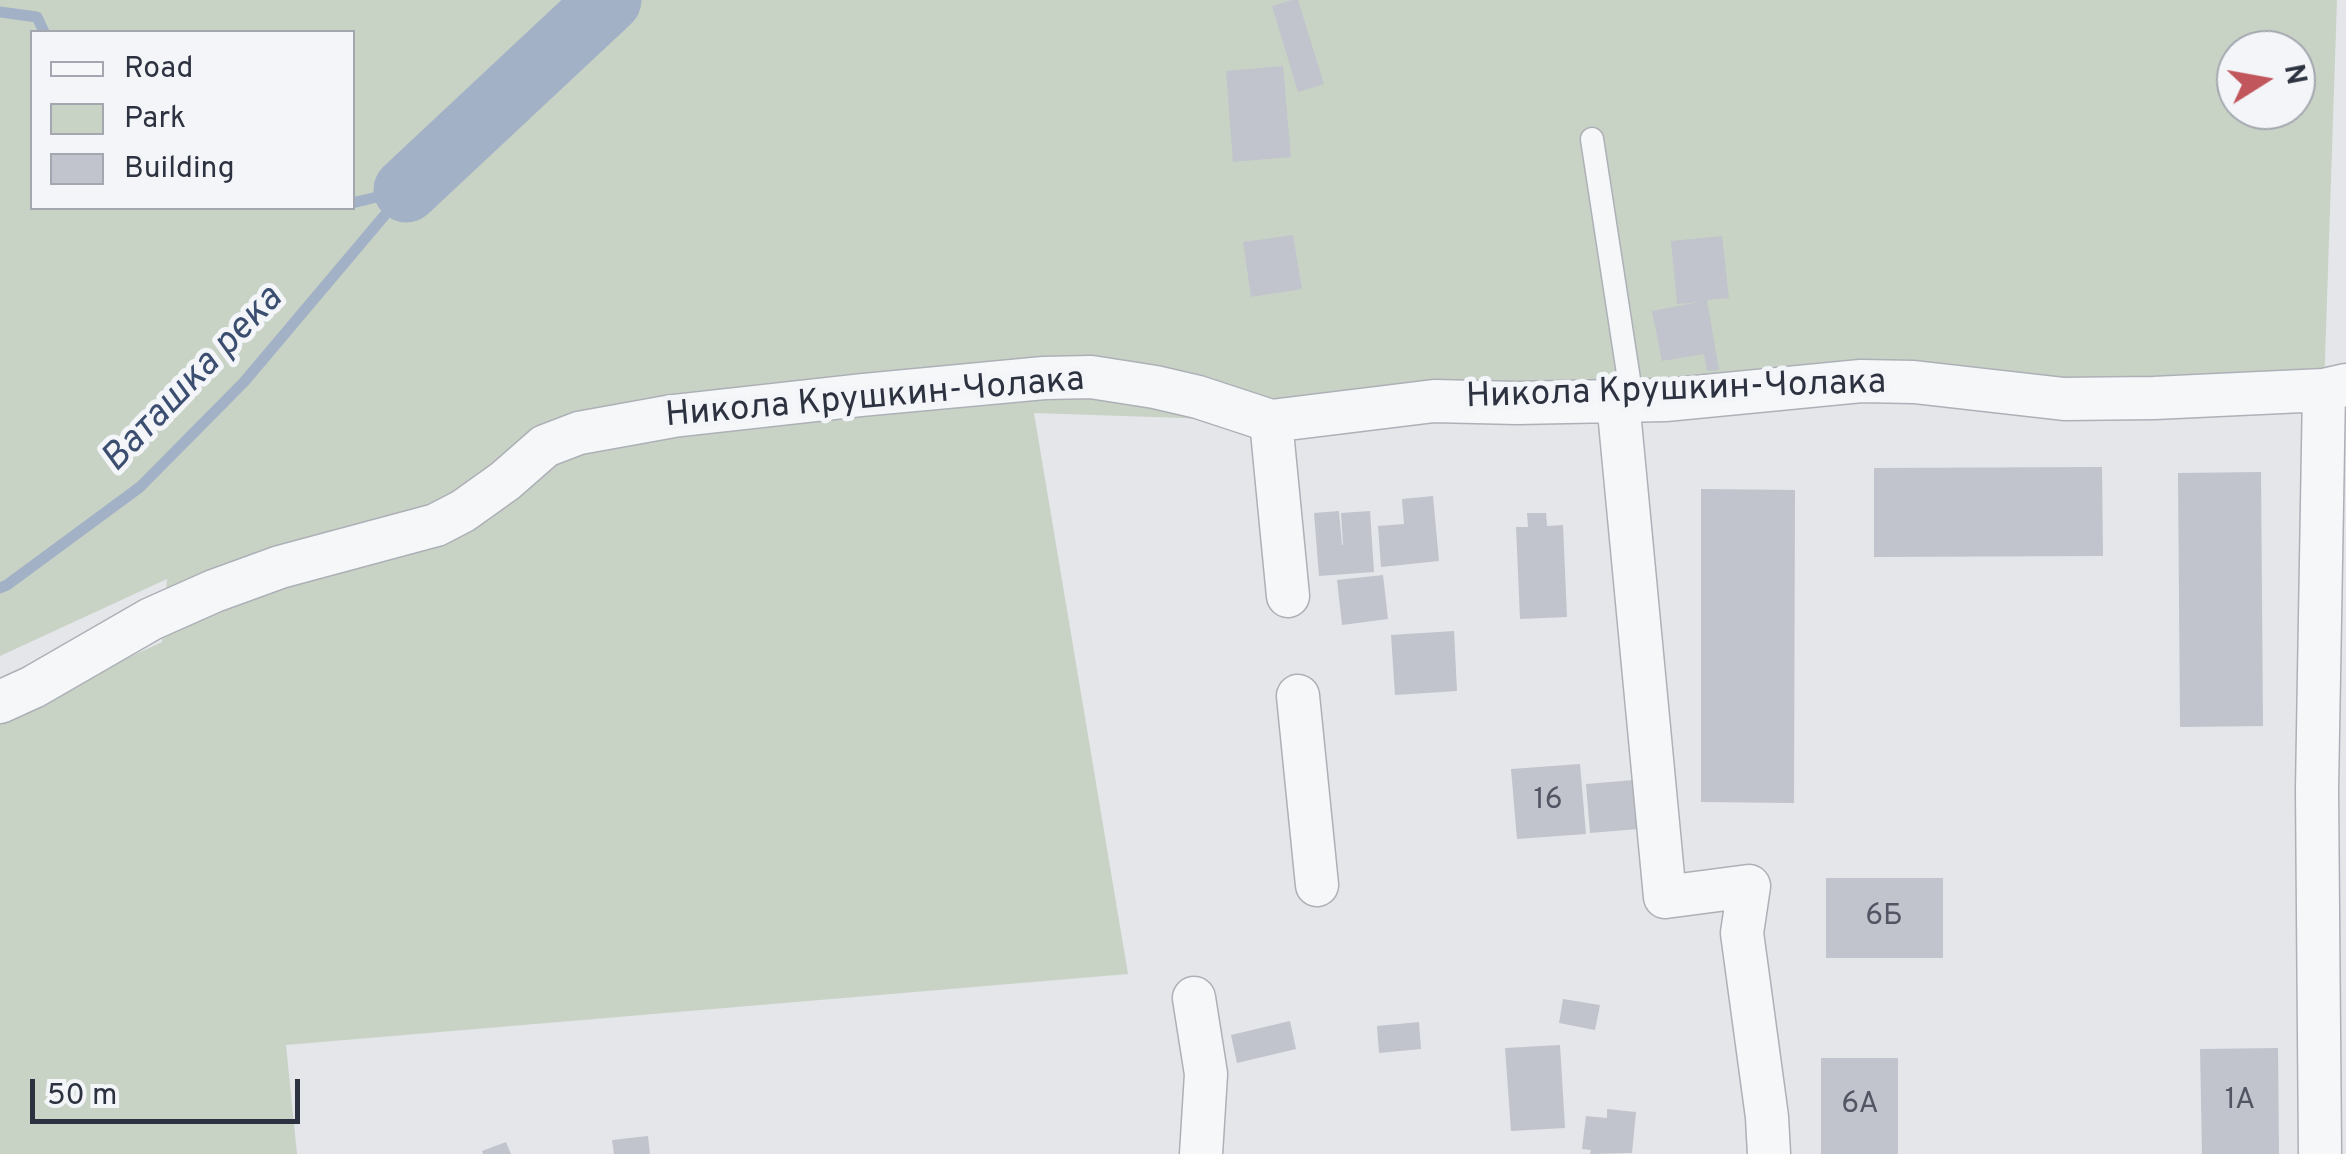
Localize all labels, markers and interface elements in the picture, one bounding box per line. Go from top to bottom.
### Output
legend [30,30,355,210]
north arrow [2216,30,2316,130]
text: Road [124,51,193,88]
text: N [2274,61,2313,88]
text: Park [124,101,186,138]
text: Building [124,151,235,188]
water label: Ваташка река [94,278,294,484]
street label: Никола Крушкин-Чолака [664,361,1086,439]
street label: Никола Крушкин-Чолака [1465,364,1887,420]
house number: 16 [1533,784,1563,820]
house number: 6Б [1865,900,1903,936]
scale bar [35,1059,305,1121]
text: 50 m [47,1078,117,1115]
house number: 1А [2225,1084,2255,1120]
house number: 6А [1841,1088,1879,1124]

